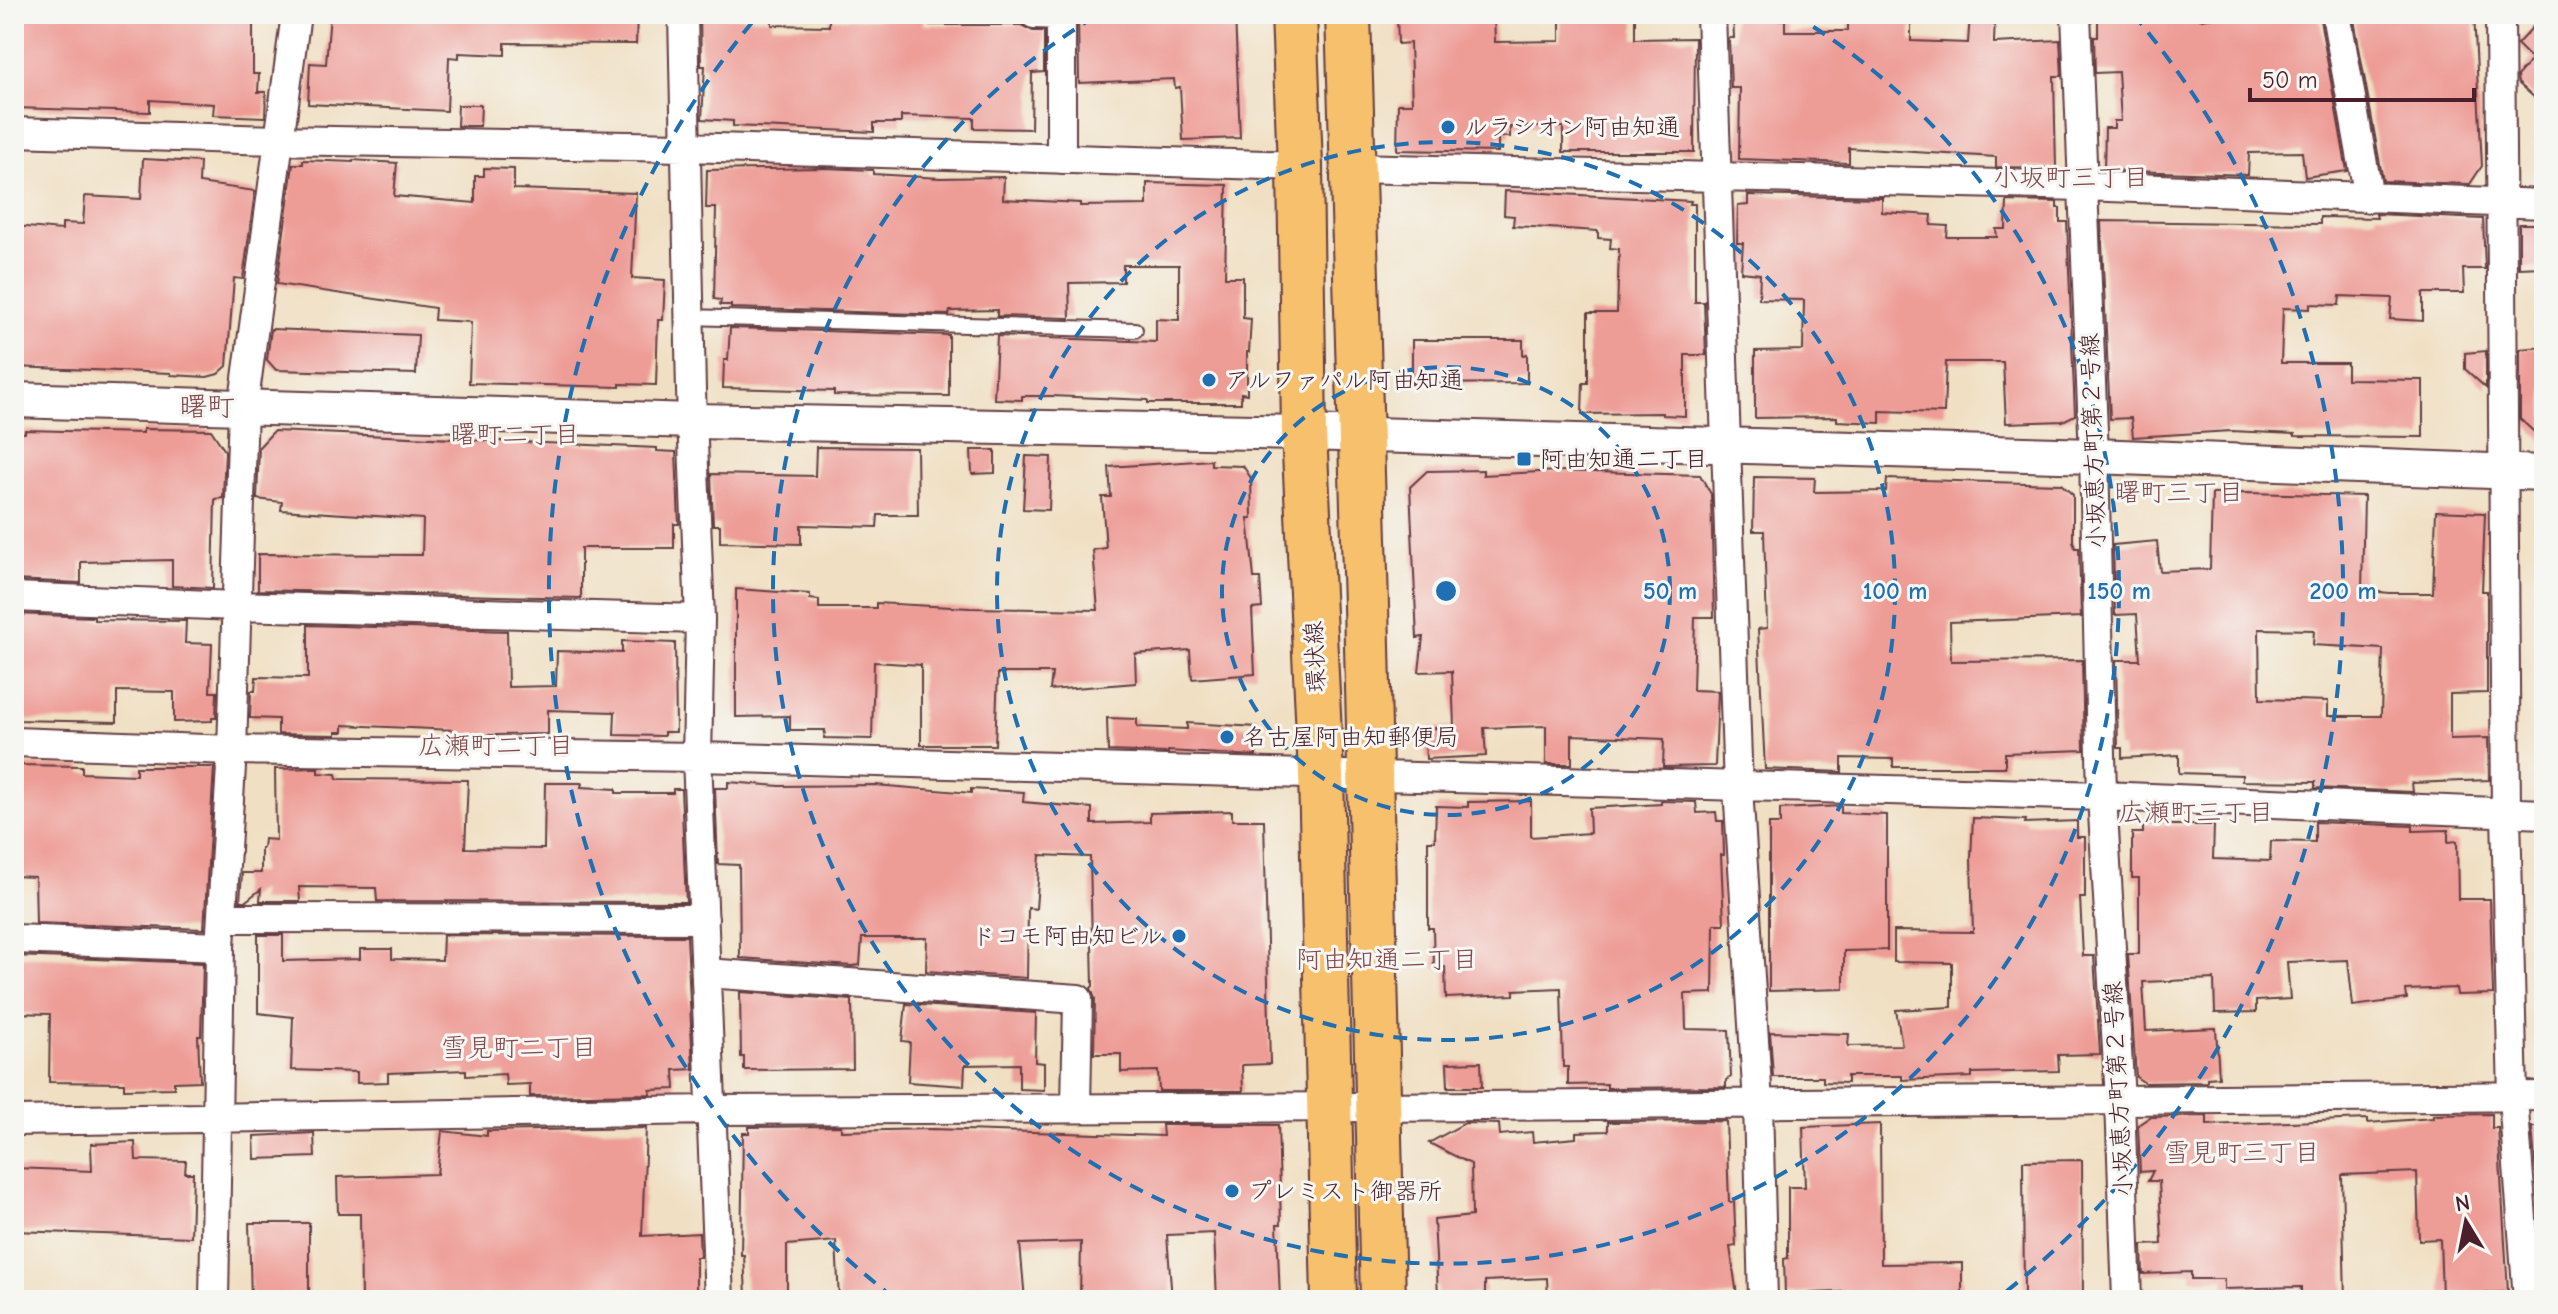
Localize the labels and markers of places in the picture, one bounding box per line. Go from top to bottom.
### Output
place label: ルラシオン阿由知通 [1464,113,1680,141]
marker: ルラシオン阿由知通 [1439,118,1457,136]
place label: アルファパル阿由知通 [1225,366,1464,394]
marker: アルファパル阿由知通 [1200,371,1218,389]
place label: 阿由知通二丁目 [1540,445,1708,473]
marker: 阿由知通二丁目 [1515,450,1533,468]
centre of rings [1432,577,1460,605]
place label: 名古屋阿由知郵便局 [1243,723,1459,751]
marker: 名古屋阿由知郵便局 [1218,728,1236,746]
place label: ドコモ阿由知ビル [971,922,1163,950]
marker: ドコモ阿由知ビル [1170,927,1188,945]
place label: プレミスト御器所 [1248,1177,1442,1205]
marker: プレミスト御器所 [1223,1182,1241,1200]

